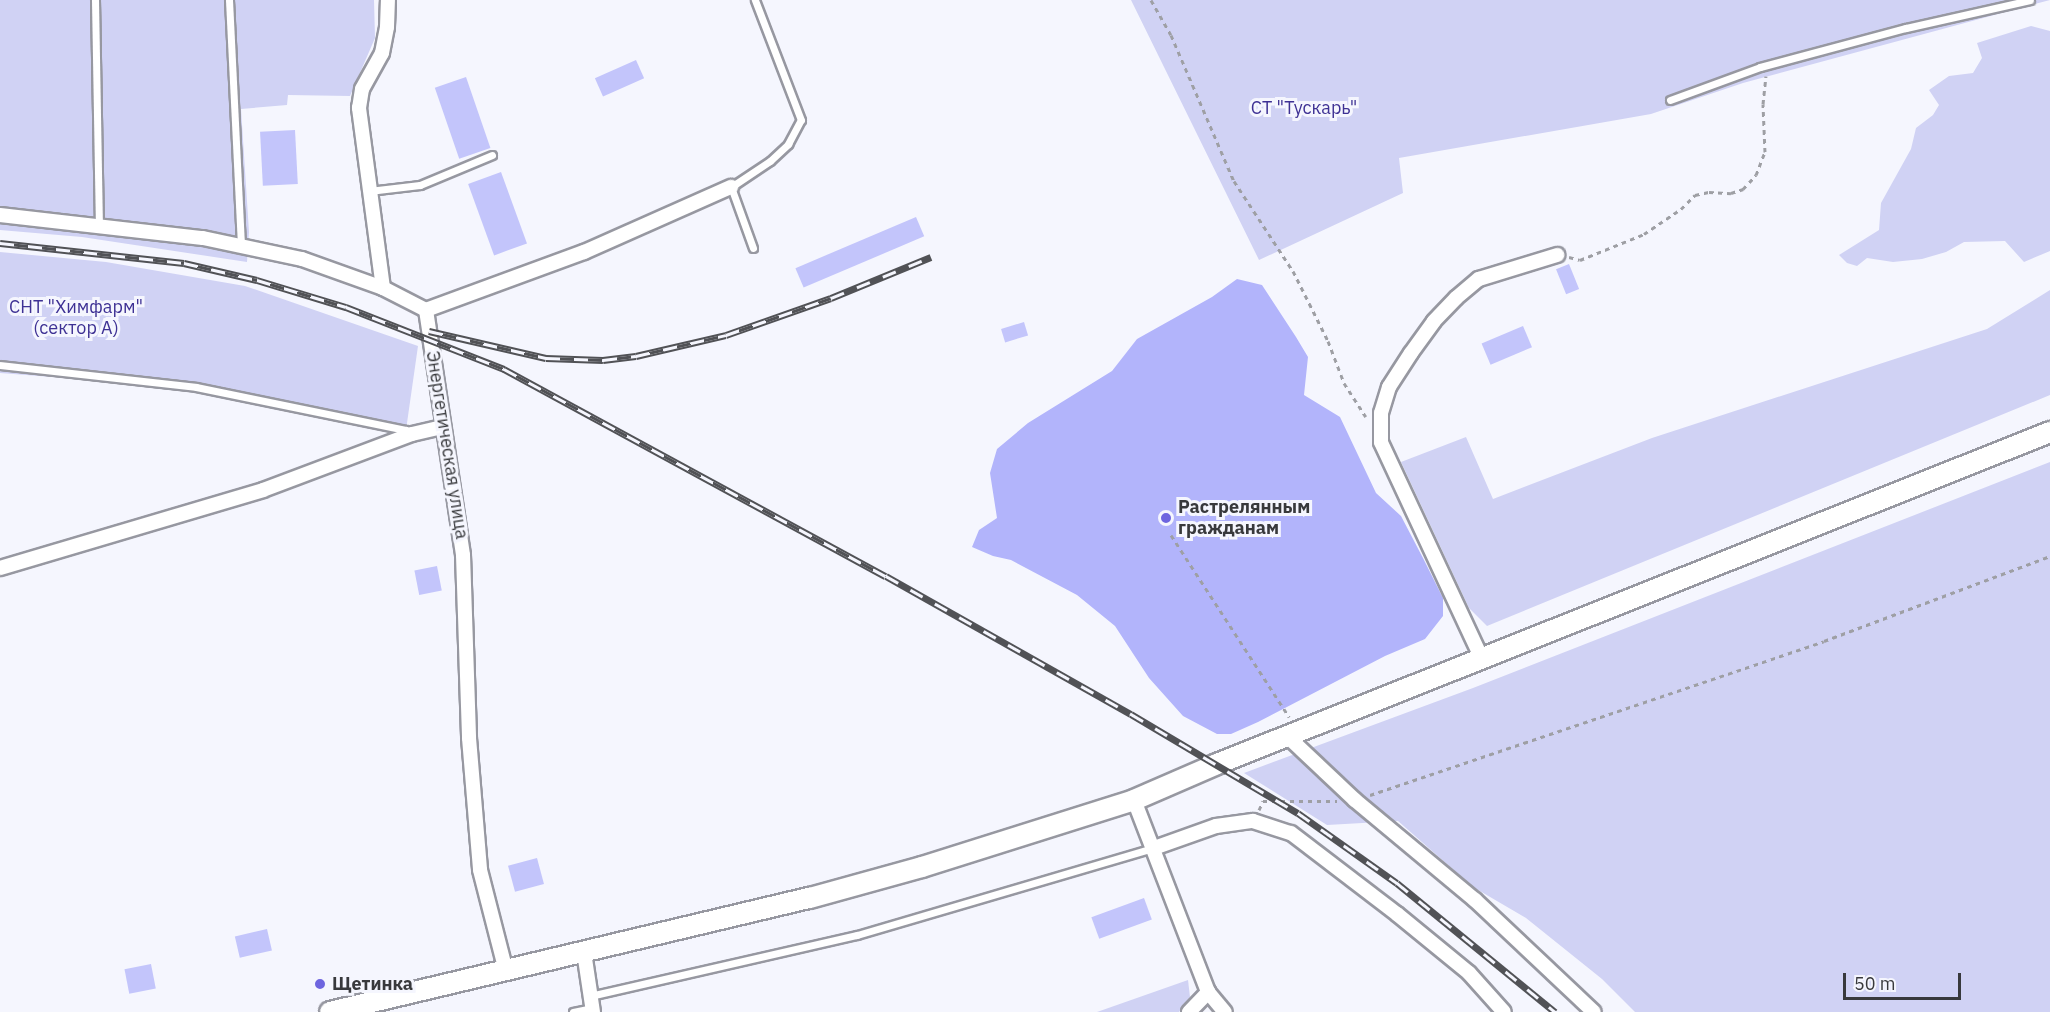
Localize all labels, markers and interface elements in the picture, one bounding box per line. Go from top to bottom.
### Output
park label: СТ "Тускарь" [1251,97,1357,119]
park label: СНТ "Химфарм" (сектор А) [9,297,143,340]
street label: Энергетическая улица [421,349,473,541]
place label: Растрелянным гражданам [1178,497,1310,540]
marker: Растрелянным гражданам [1159,511,1173,525]
scale bar [1846,961,1964,999]
text: 50 m [1854,972,1896,995]
place label: Щетинка [332,973,413,995]
marker: Щетинка [313,977,327,991]

